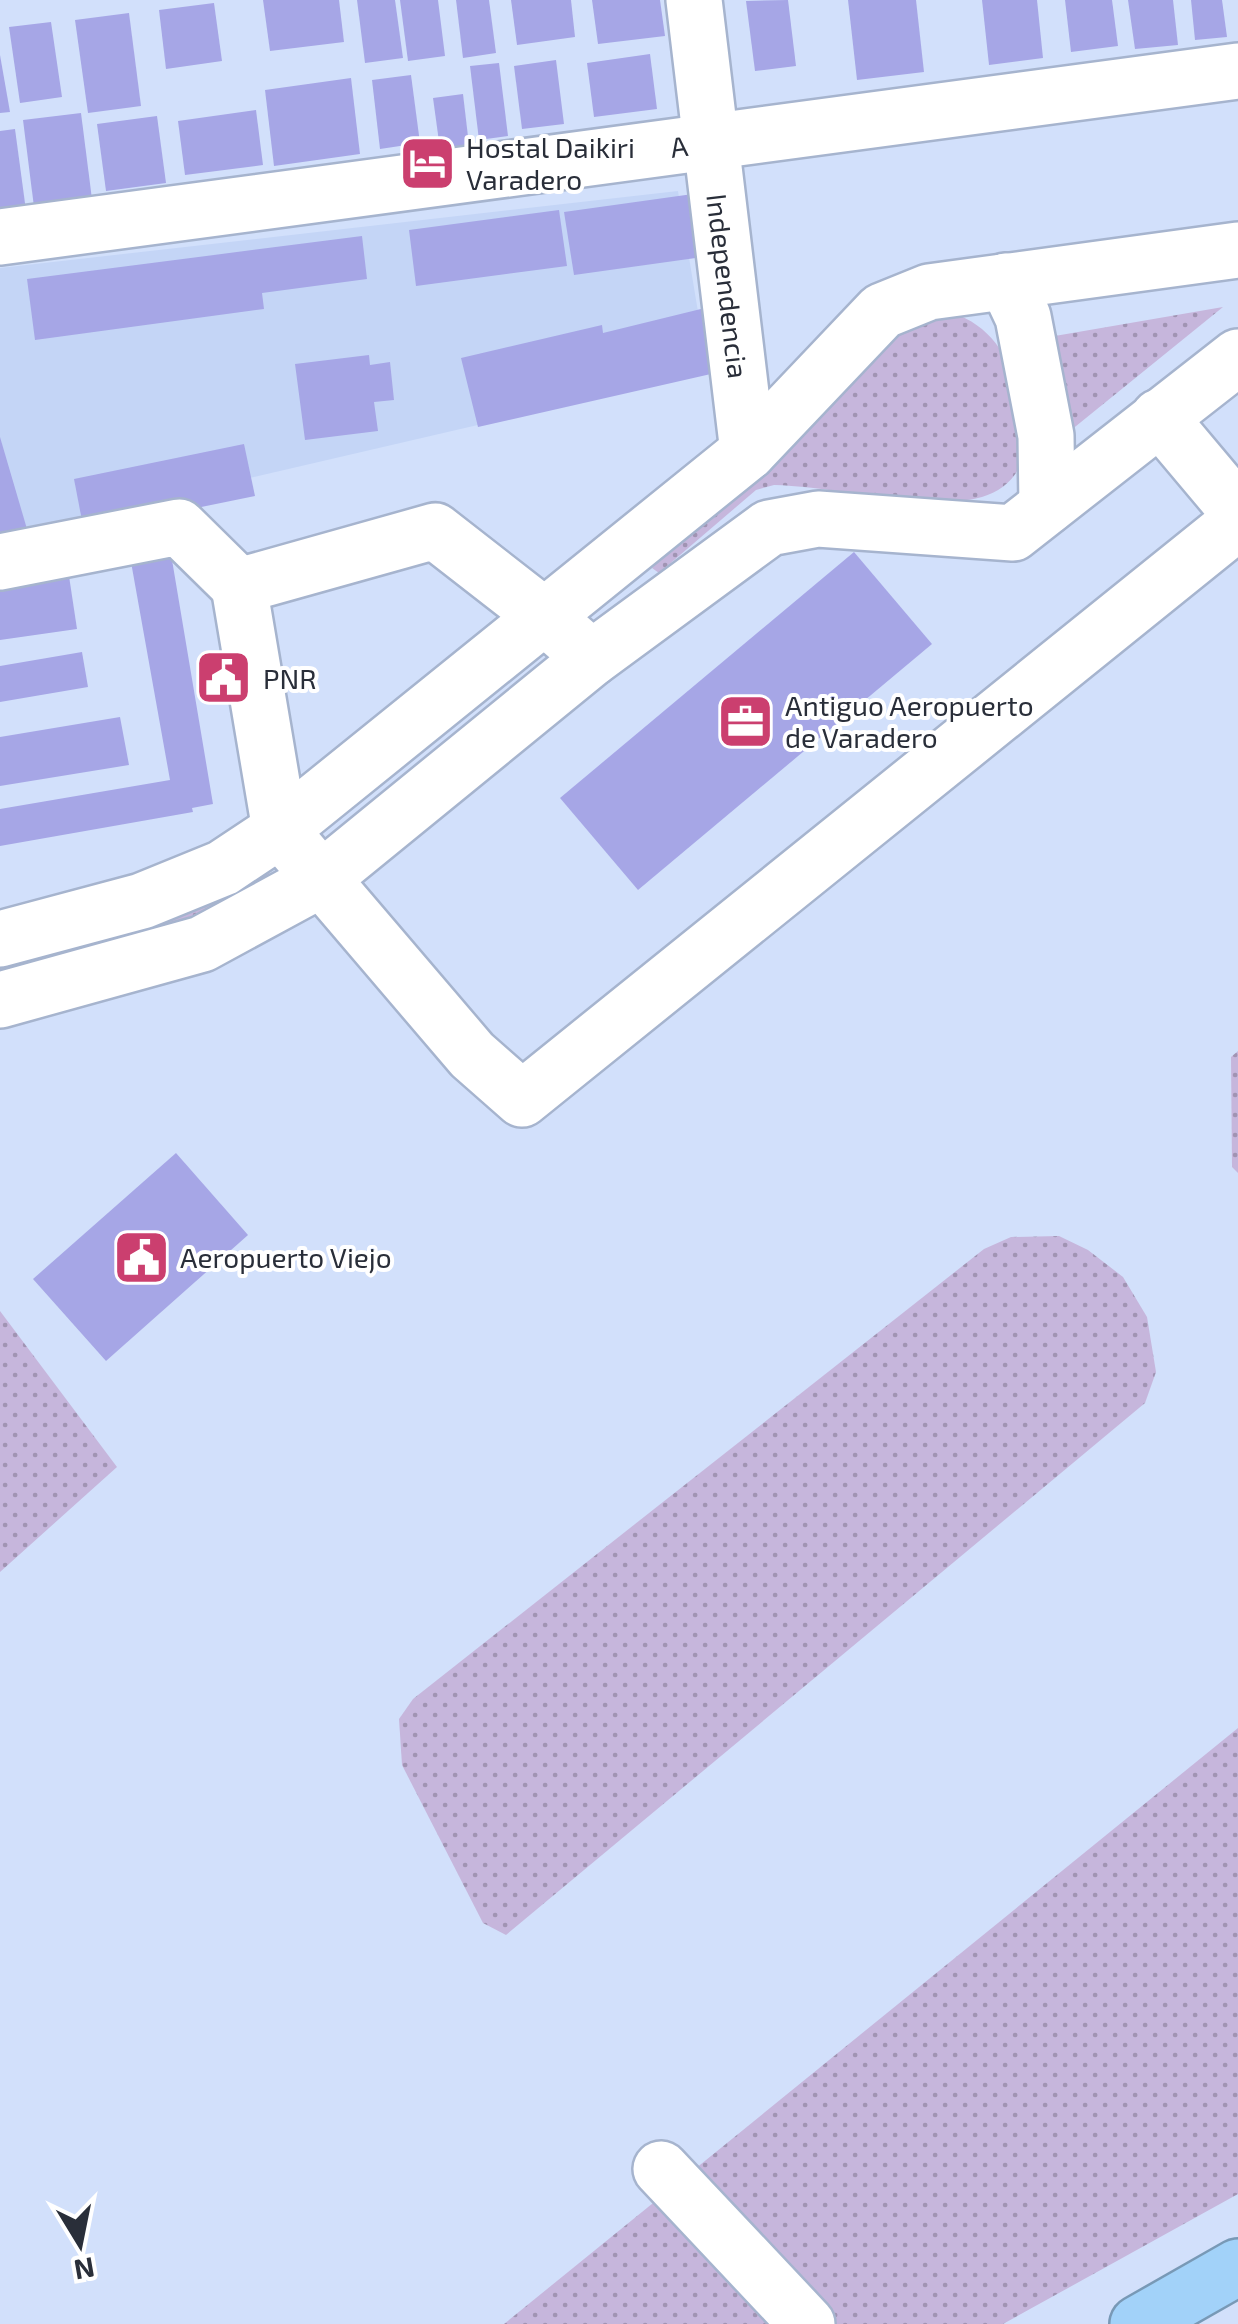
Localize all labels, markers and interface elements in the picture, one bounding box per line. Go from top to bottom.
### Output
street label: A [668,128,690,164]
place label: Hostal Daikiri Varadero [466,130,635,196]
hotel icon: Hostal Daikiri Varadero [397,133,457,193]
street label: Independencia [700,192,756,380]
public building icon: PNR [194,648,254,708]
place label: PNR [263,661,317,695]
place label: Antiguo Aeropuerto de Varadero [785,688,1034,754]
office icon: Antiguo Aeropuerto de Varadero [716,691,776,751]
public building icon: Aeropuerto Viejo [111,1227,171,1287]
place label: Aeropuerto Viejo [180,1240,392,1274]
north arrow [30,2194,130,2294]
text: N [72,2251,97,2288]

